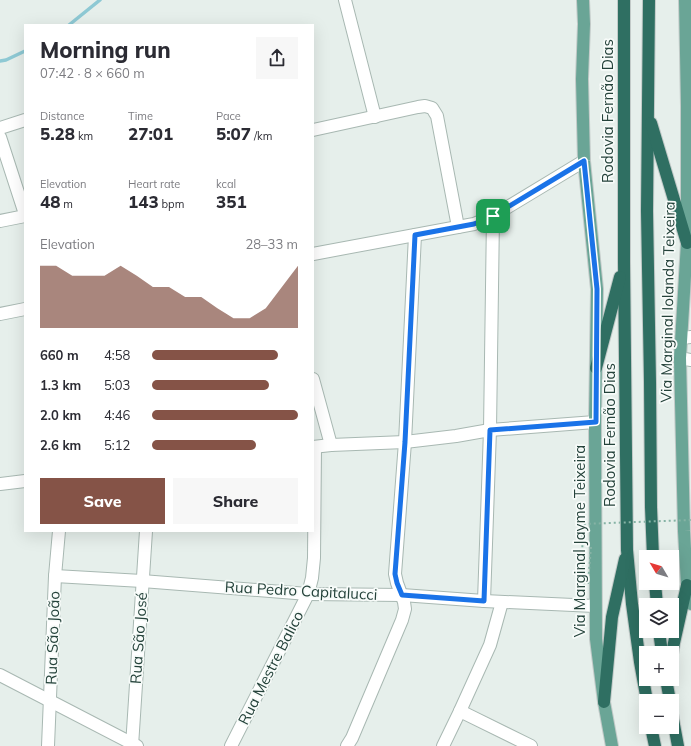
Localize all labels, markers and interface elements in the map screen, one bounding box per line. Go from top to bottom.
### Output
text: Morning run [40,36,171,64]
button: share [256,37,298,79]
street label: Rodovia Fernão Dias [598,39,617,183]
text: 07:42 · 8 × 660 m [40,65,145,81]
text: Distance [40,109,84,123]
text: Time [128,109,153,123]
text: Pace [216,109,241,123]
text: 5.28 [40,123,75,144]
text: 27:01 [128,123,173,144]
text: 5:07 [216,123,251,144]
text: km [75,129,93,143]
text: /km [251,129,272,143]
text: Elevation [40,177,87,191]
text: Heart rate [128,177,180,191]
text: kcal [216,177,236,191]
text: 48 [40,191,60,212]
text: 143 [128,191,159,212]
text: 351 [216,191,247,212]
text: m [60,197,73,211]
text: bpm [159,197,184,211]
pin [476,199,510,233]
street label: Via Marginal Iolanda Teixeira [656,201,679,403]
icon: arrive [482,205,504,227]
text: Elevation [40,236,95,252]
text: 28–33 m [245,236,298,252]
text: 660 m [40,347,79,363]
text: 4:58 [104,347,130,363]
street label: Rodovia Fernão Dias [600,363,619,507]
text: 1.3 km [40,377,81,393]
text: 5:03 [104,377,130,393]
text: 2.0 km [40,407,81,423]
text: 4:46 [104,407,130,423]
text: 2.6 km [40,437,81,453]
text: 5:12 [104,437,130,453]
street label: Via Marginal Jayme Teixeira [570,445,589,637]
button: Save [40,478,165,524]
button: Share [173,478,298,524]
north arrow [639,550,679,590]
map controls [639,550,679,734]
street label: Rua Pedro Capitalucci [224,577,378,604]
street label: Rua São João [41,591,64,685]
street label: Rua São José [126,591,151,684]
button: layers [639,598,679,638]
street label: Rua Mestre Balico [234,608,307,728]
button: + [639,646,679,686]
button: − [639,694,679,734]

